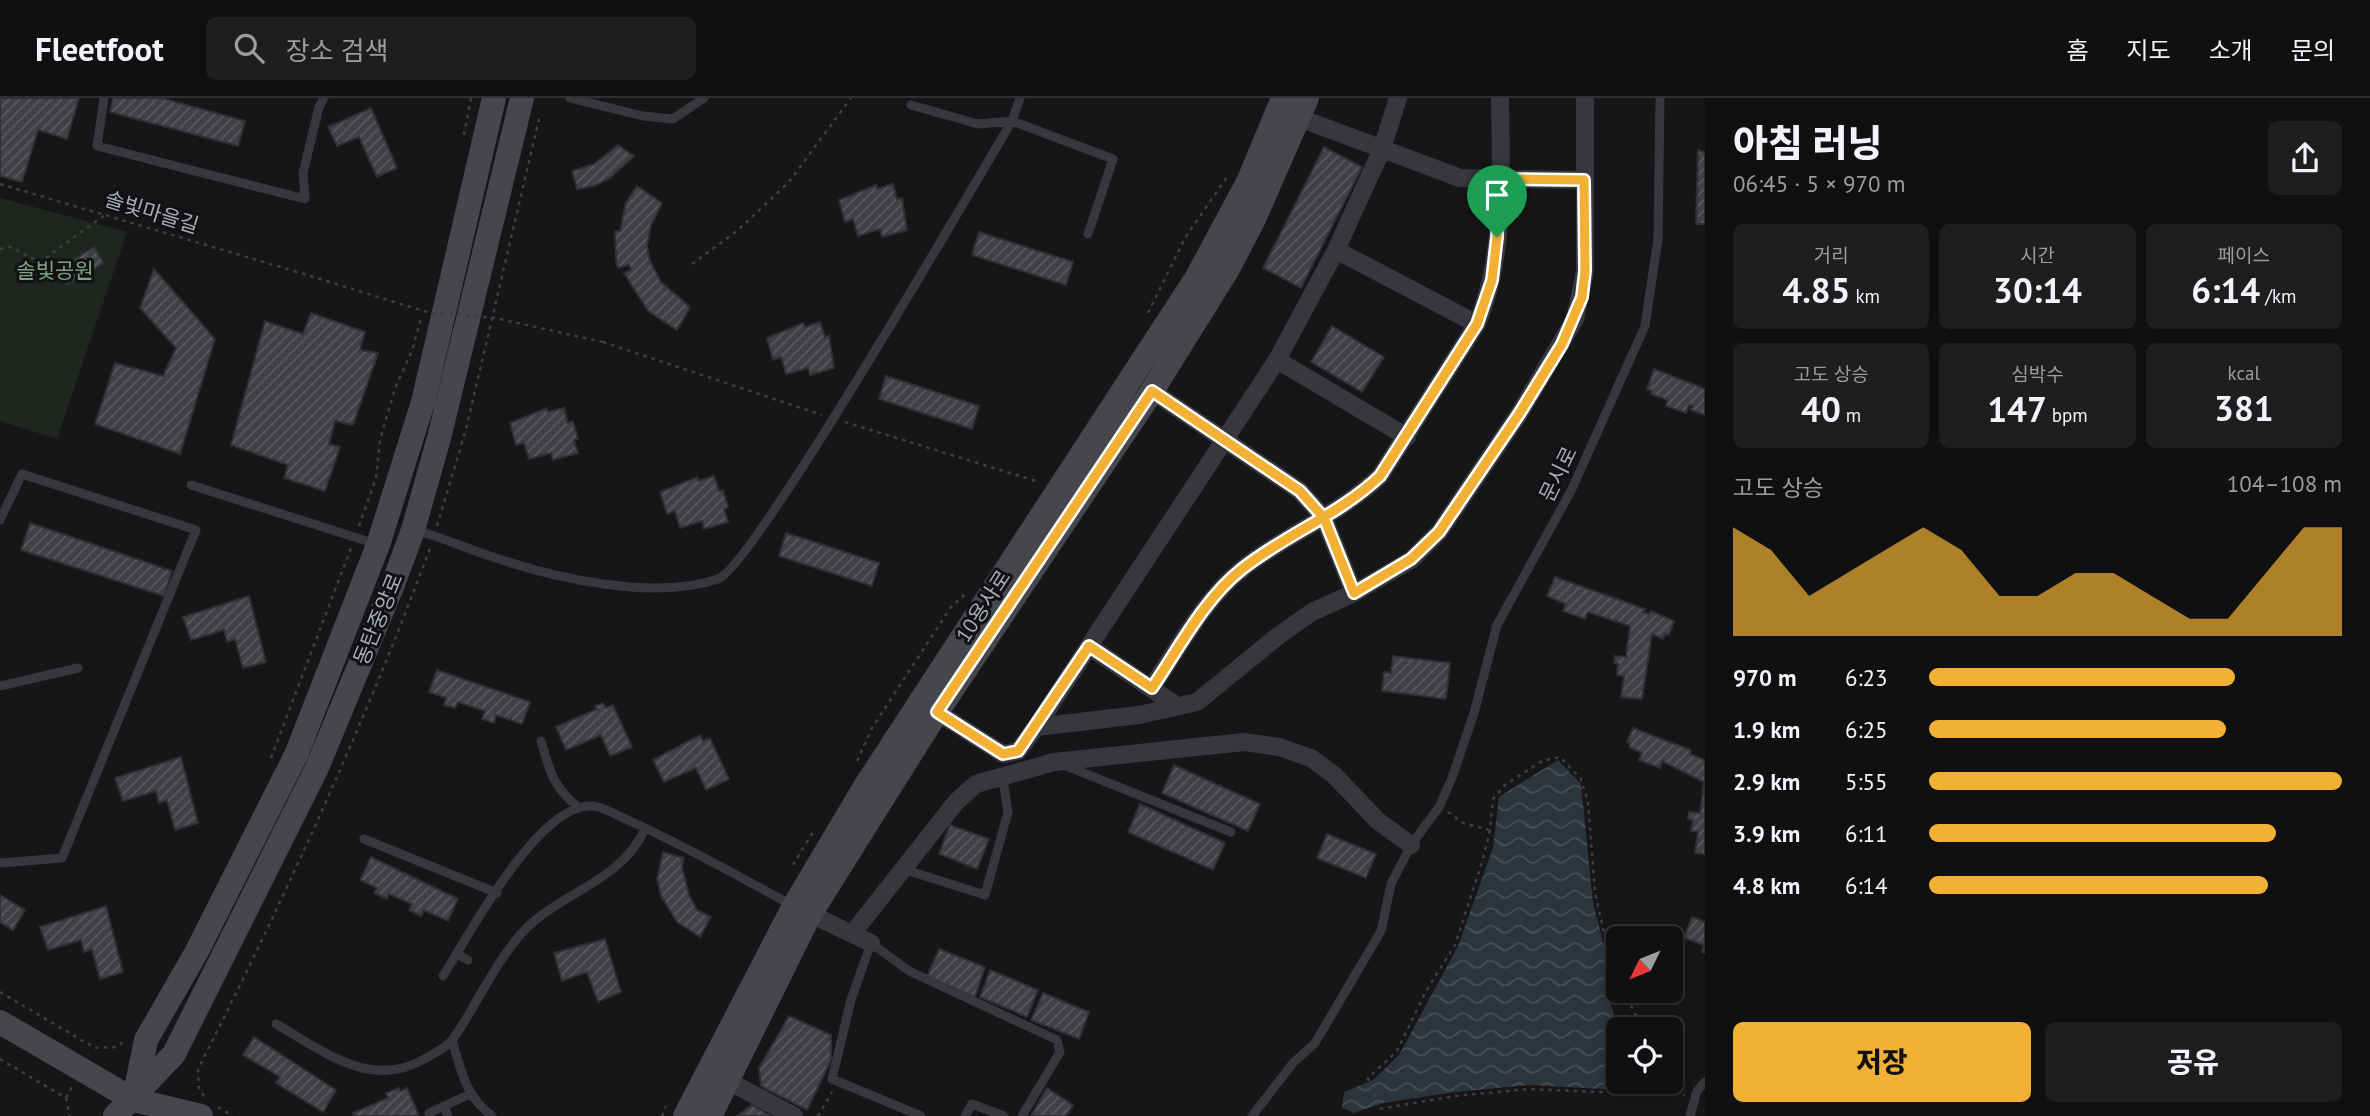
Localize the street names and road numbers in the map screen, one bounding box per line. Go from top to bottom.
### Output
street label: 솔빛마을길 [102,185,202,239]
street label: 문시로 [1533,442,1583,506]
street label: 10용사로 [950,565,1016,647]
street label: 동탄중앙로 [347,569,409,669]

